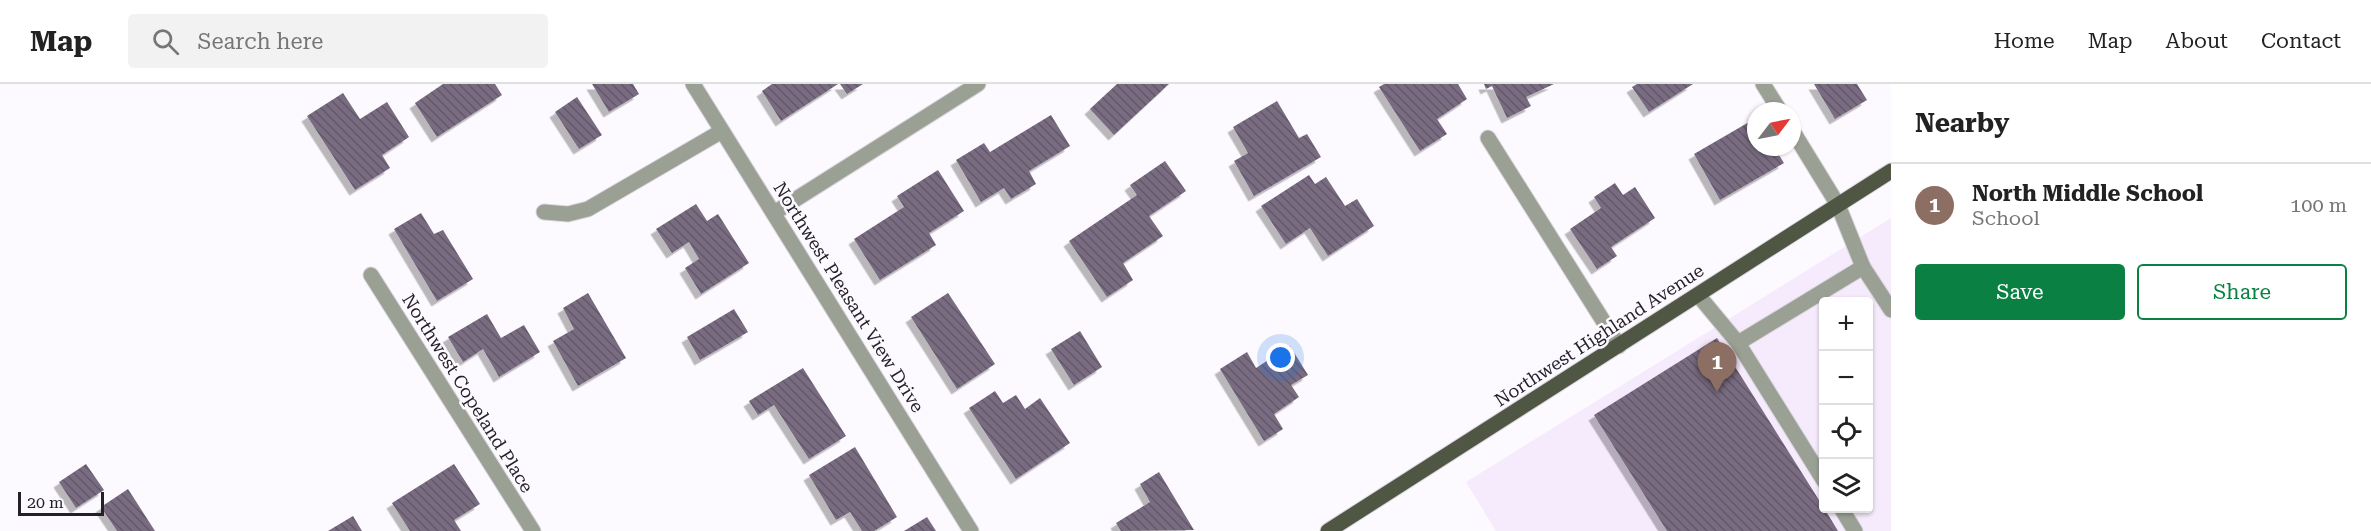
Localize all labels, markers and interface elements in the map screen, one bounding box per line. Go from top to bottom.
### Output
search box [128,14,548,68]
text: Map [30,25,92,58]
icon: search [149,25,182,58]
text: Search here [197,29,323,54]
text: Home [1994,29,2055,53]
text: Map [2088,29,2133,53]
text: About [2166,29,2228,53]
text: Contact [2261,29,2341,53]
north arrow [1747,102,1801,156]
text: Nearby [1915,108,2009,138]
street label: Northwest Pleasant View Drive [769,178,929,416]
text: North Middle School [1972,181,2203,206]
text: 1 [1929,193,1940,217]
text: 100 m [2290,193,2347,217]
text: School [1972,206,2040,230]
street label: Northwest Highland Avenue [1490,259,1708,411]
button: Save [1915,264,2125,320]
button: Share [2137,264,2347,320]
street label: Northwest Copeland Place [398,290,538,496]
map controls [1819,297,1873,513]
button: + [1819,297,1873,351]
pin: 1 [1698,342,1736,392]
your location [1266,343,1295,372]
button: − [1819,351,1873,405]
button: locate [1819,405,1873,459]
button: layers [1819,459,1873,513]
scale bar [18,489,104,516]
text: 20 m [27,493,64,512]

